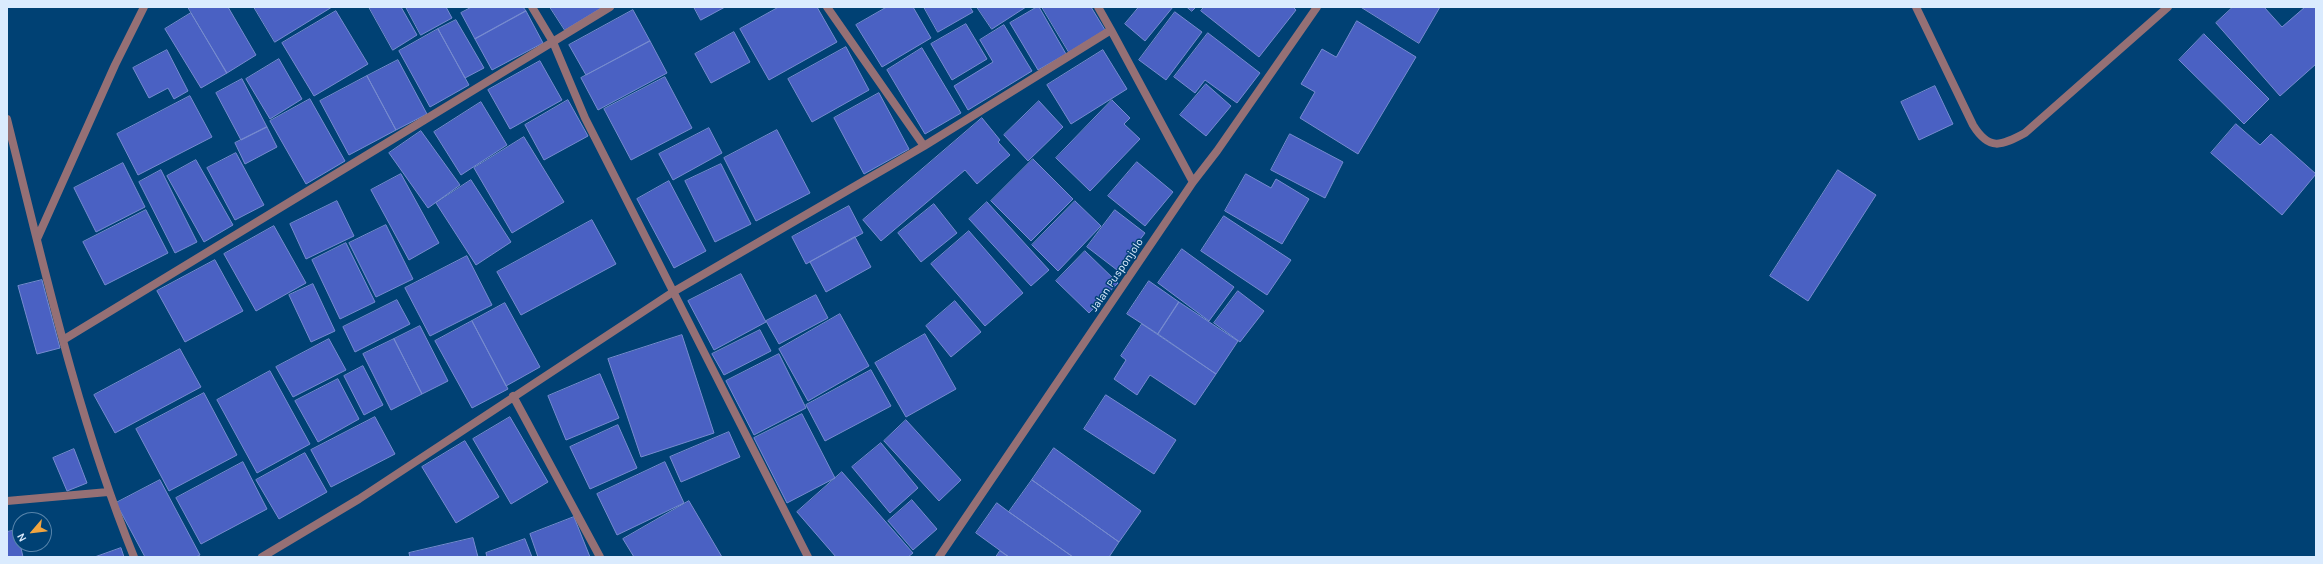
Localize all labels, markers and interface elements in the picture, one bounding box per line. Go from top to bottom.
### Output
street label: Jalan Pusponjolo [1088,236,1146,314]
north arrow [12,512,52,552]
text: N [14,531,29,544]

